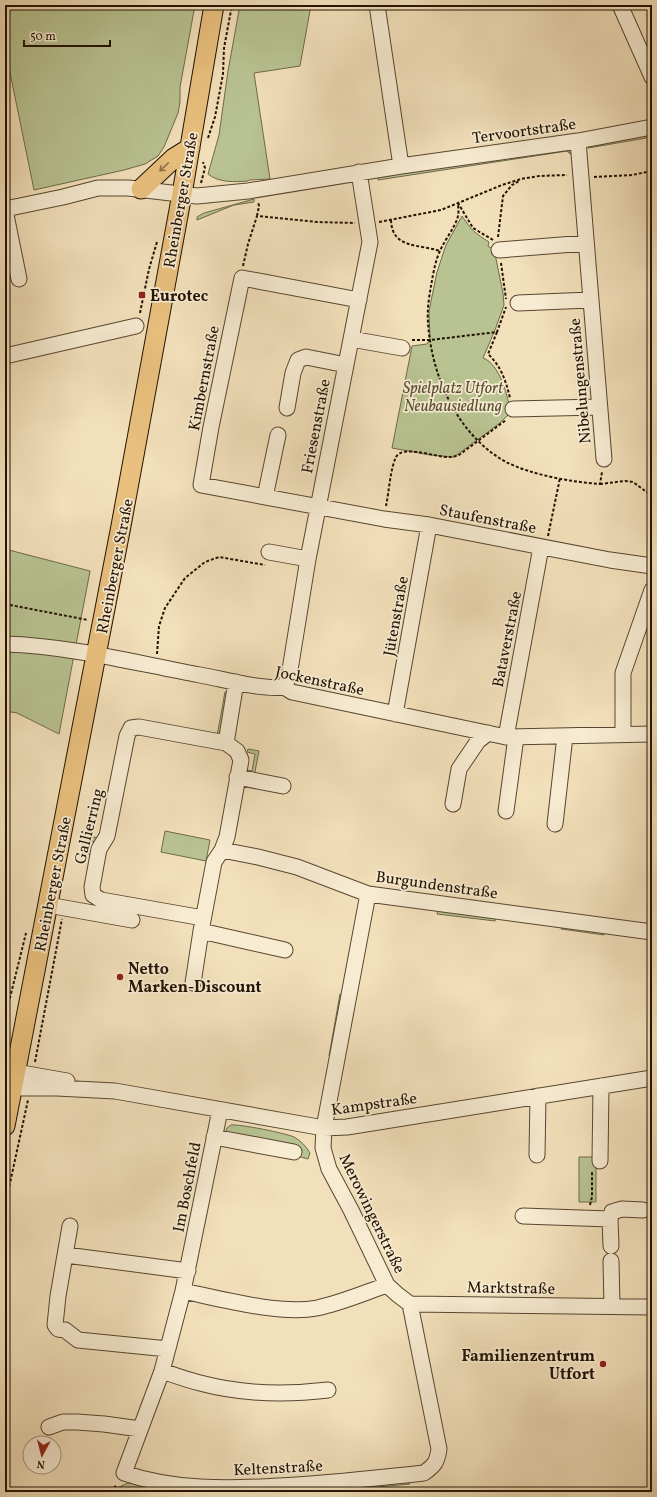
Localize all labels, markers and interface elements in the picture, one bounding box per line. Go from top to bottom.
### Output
scale bar [24,22,110,48]
text: 50 m [30,29,56,45]
street label: Tervoortstraße [471,114,578,150]
street label: Rheinberger Straße [159,131,205,270]
one-way arrow [159,162,169,172]
place label: Eurotec [150,286,209,308]
marker: Eurotec [137,290,147,300]
street label: Nibelungenstraße [565,317,597,445]
street label: Kimbernstraße [184,324,226,433]
street label: Friesenstraße [297,377,337,476]
park label: Spielplatz Utfort Neubausiedlung [403,378,504,418]
street label: Rheinberger Straße [92,497,140,636]
street label: Staufenstraße [437,500,538,540]
street label: Jütenstraße [379,574,415,658]
street label: Bataverstraße [488,589,528,689]
street label: Jockenstraße [273,662,366,702]
street label: Gallierring [70,786,110,867]
street label: Rheinberger Straße [30,815,78,954]
street label: Burgundenstraße [374,867,499,905]
place label: Netto Marken-Discount [128,959,262,999]
marker: Netto Marken-Discount [115,972,125,982]
street label: Kampstraße [330,1088,419,1122]
street label: Im Boschfeld [168,1140,207,1234]
street label: Merowingerstraße [333,1150,410,1277]
street label: Marktstraße [467,1277,555,1301]
place label: Familienzentrum Utfort [461,1346,595,1386]
marker: Familienzentrum Utfort [598,1359,608,1369]
north arrow [22,1435,62,1475]
text: N [36,1456,46,1471]
street label: Keltenstraße [233,1456,323,1482]

